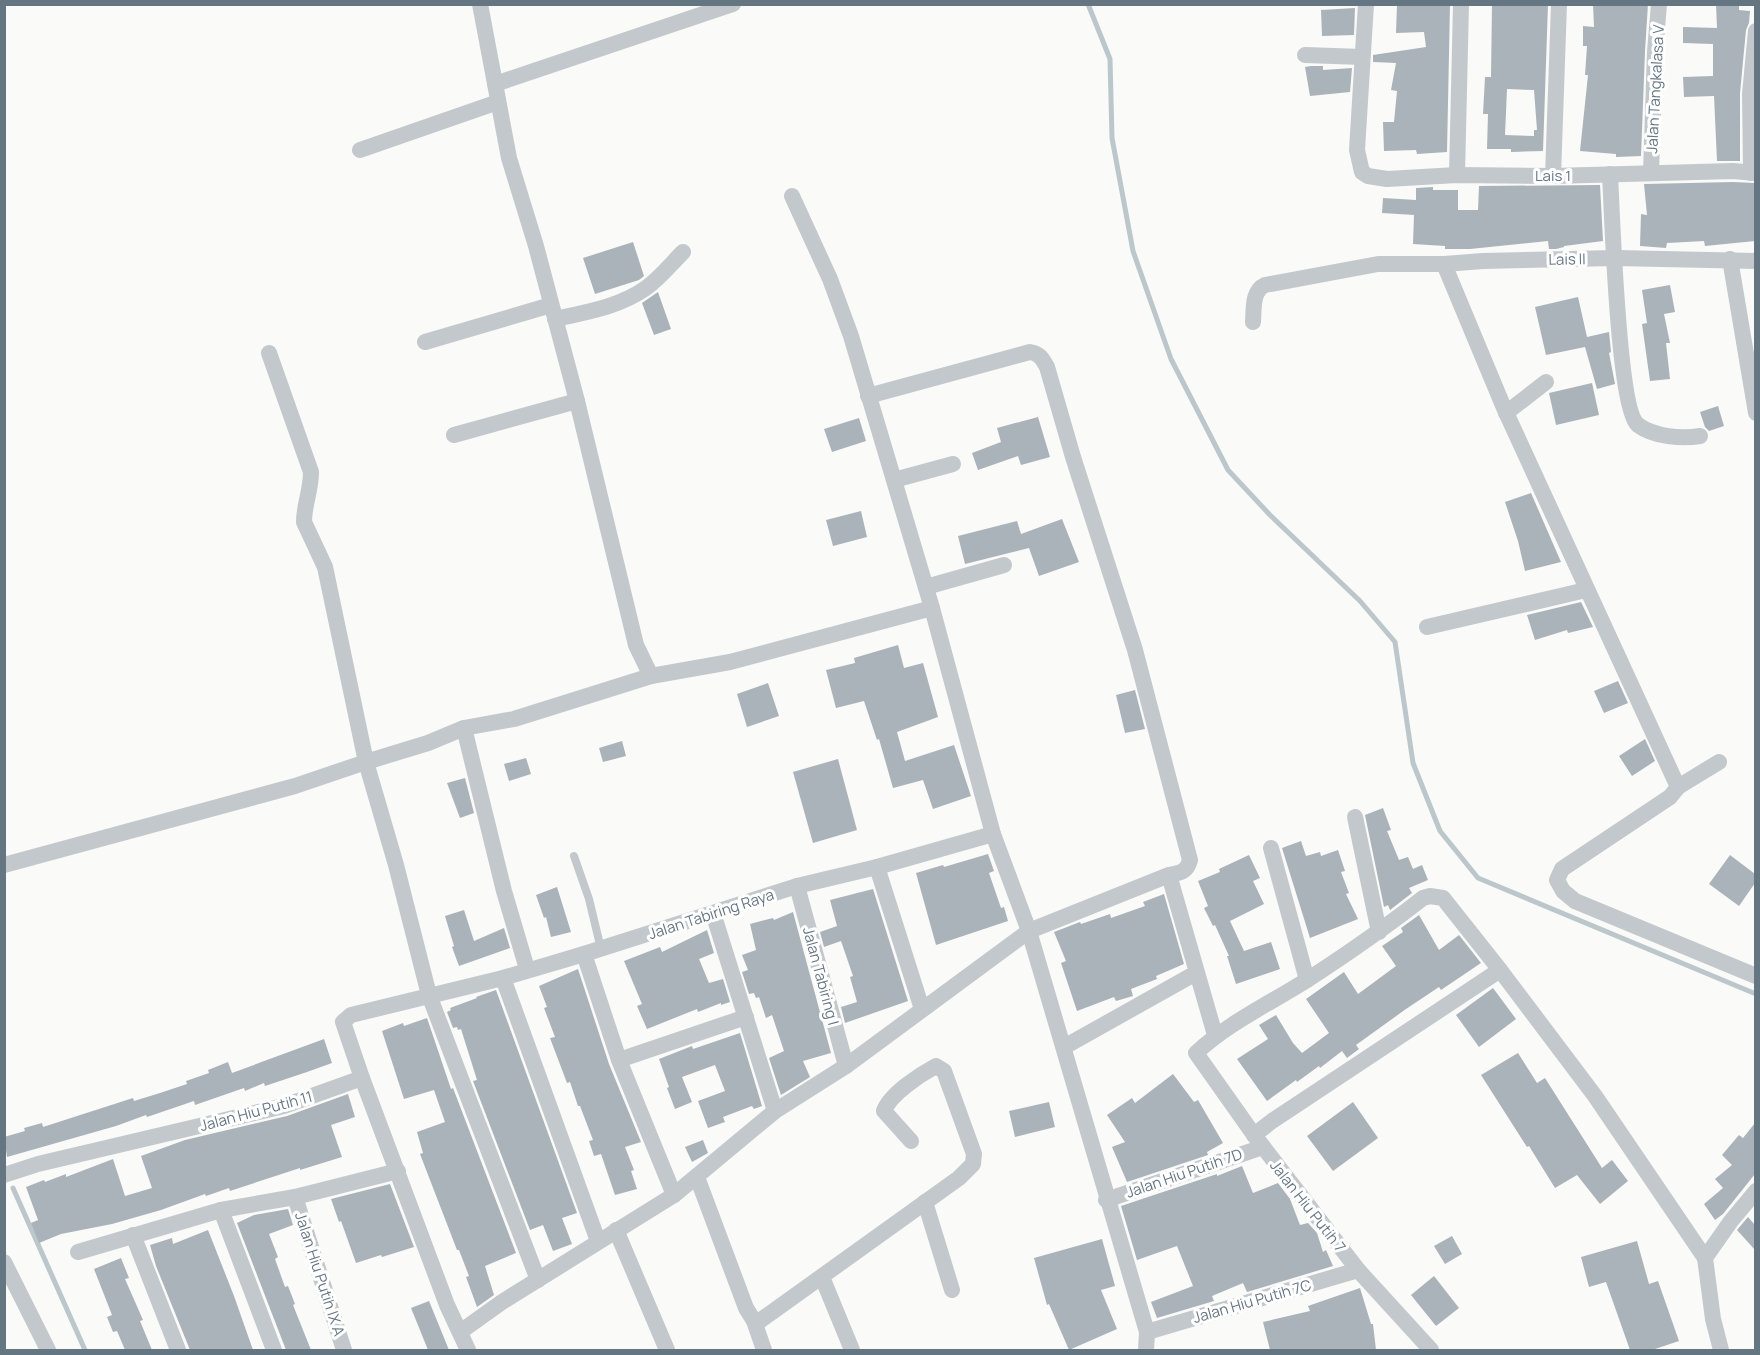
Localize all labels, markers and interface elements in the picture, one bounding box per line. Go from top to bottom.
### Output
street label: Jalan Tangkalasa V [1641,24,1669,154]
street label: Lais 1 [1535,165,1571,186]
street label: Lais II [1548,248,1586,270]
street label: Jalan Tabiring Raya [646,884,776,944]
street label: Jalan Tabiring I [798,925,844,1027]
street label: Jalan Hiu Putih 11 [197,1086,315,1136]
street label: Jalan Hiu Putih 7D [1123,1143,1245,1203]
street label: Jalan Hiu Putih 7 [1265,1156,1351,1256]
street label: Jalan Hiu Putih IX A [290,1209,350,1339]
street label: Jalan Hiu Putih 7C [1190,1274,1314,1328]

